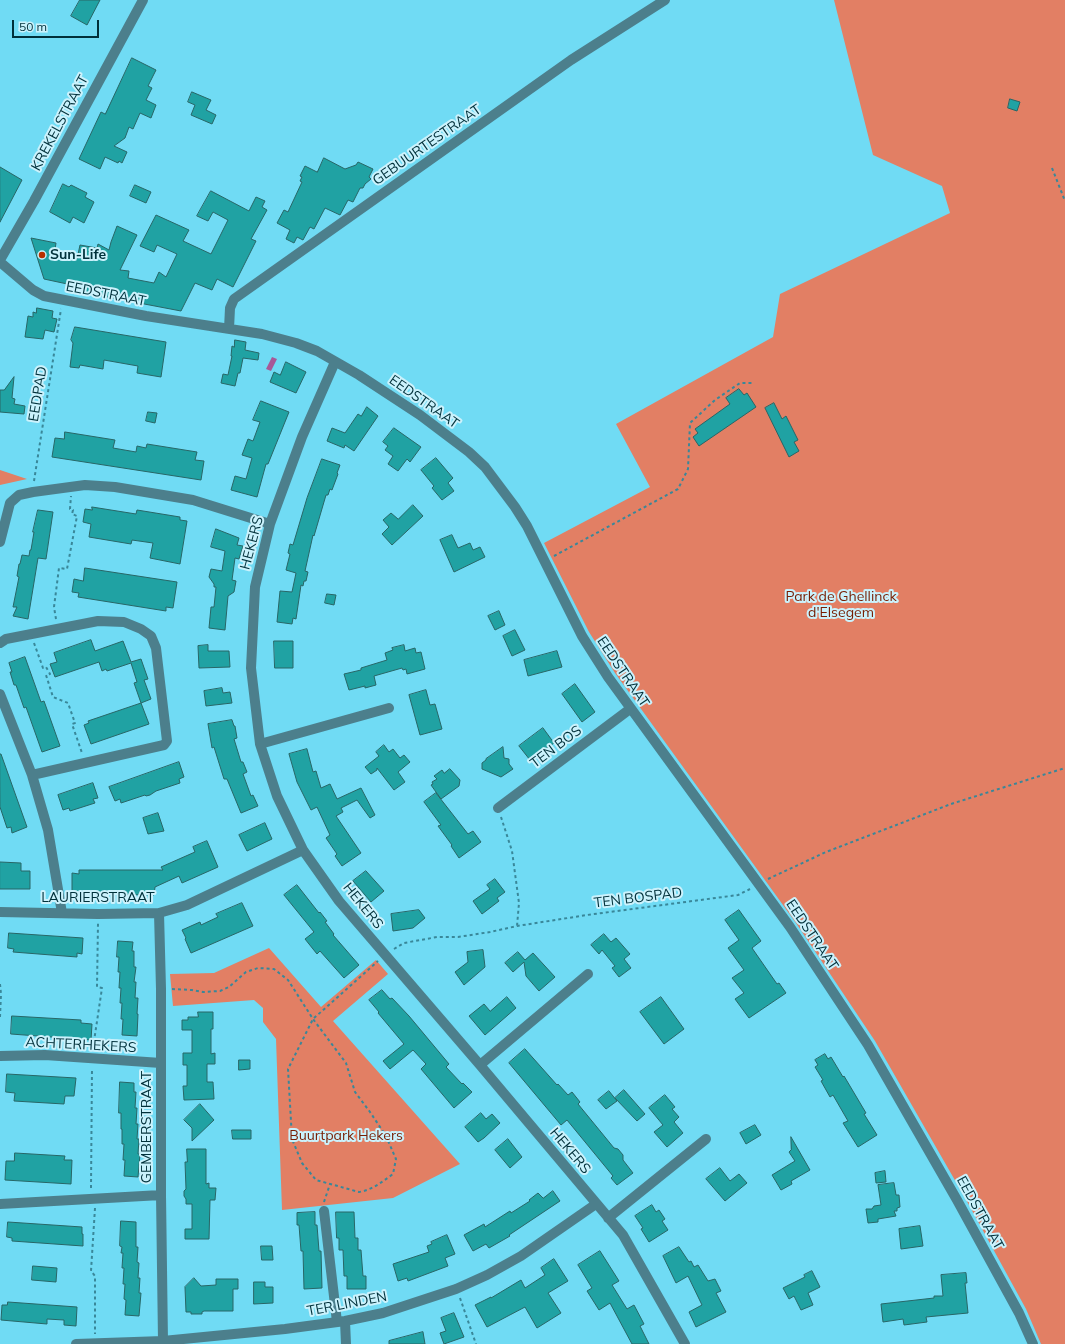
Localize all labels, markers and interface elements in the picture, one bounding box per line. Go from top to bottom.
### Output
scale bar [14,12,101,38]
text: 50 m [19,19,47,34]
street label: KREKELSTRAAT [28,72,92,174]
street label: GEBUURTESTRAAT [369,101,485,189]
place label: Sun-Life [50,247,106,263]
marker: Sun-Life [37,250,47,260]
street label: EEDSTRAAT [64,278,148,310]
street label: EEDPAD [25,365,51,423]
street label: EEDSTRAAT [386,372,462,432]
street label: HEKERS [237,515,267,571]
park label: Park de Ghellinck d'Elsegem [785,589,897,622]
street label: EEDSTRAAT [593,634,653,710]
street label: TEN BOS [527,722,585,772]
street label: HEKERS [339,880,387,932]
street label: TEN BOSPAD [593,884,683,912]
street label: LAURIERSTRAAT [41,890,155,906]
street label: EEDSTRAAT [782,897,842,973]
street label: ACHTERHEKERS [25,1034,137,1056]
street label: GEMBERSTRAAT [139,1071,155,1183]
street label: HEKERS [546,1125,594,1177]
park label: Buurtpark Hekers [289,1128,403,1144]
street label: EEDSTRAAT [953,1173,1007,1253]
street label: TER LINDEN [306,1288,388,1320]

